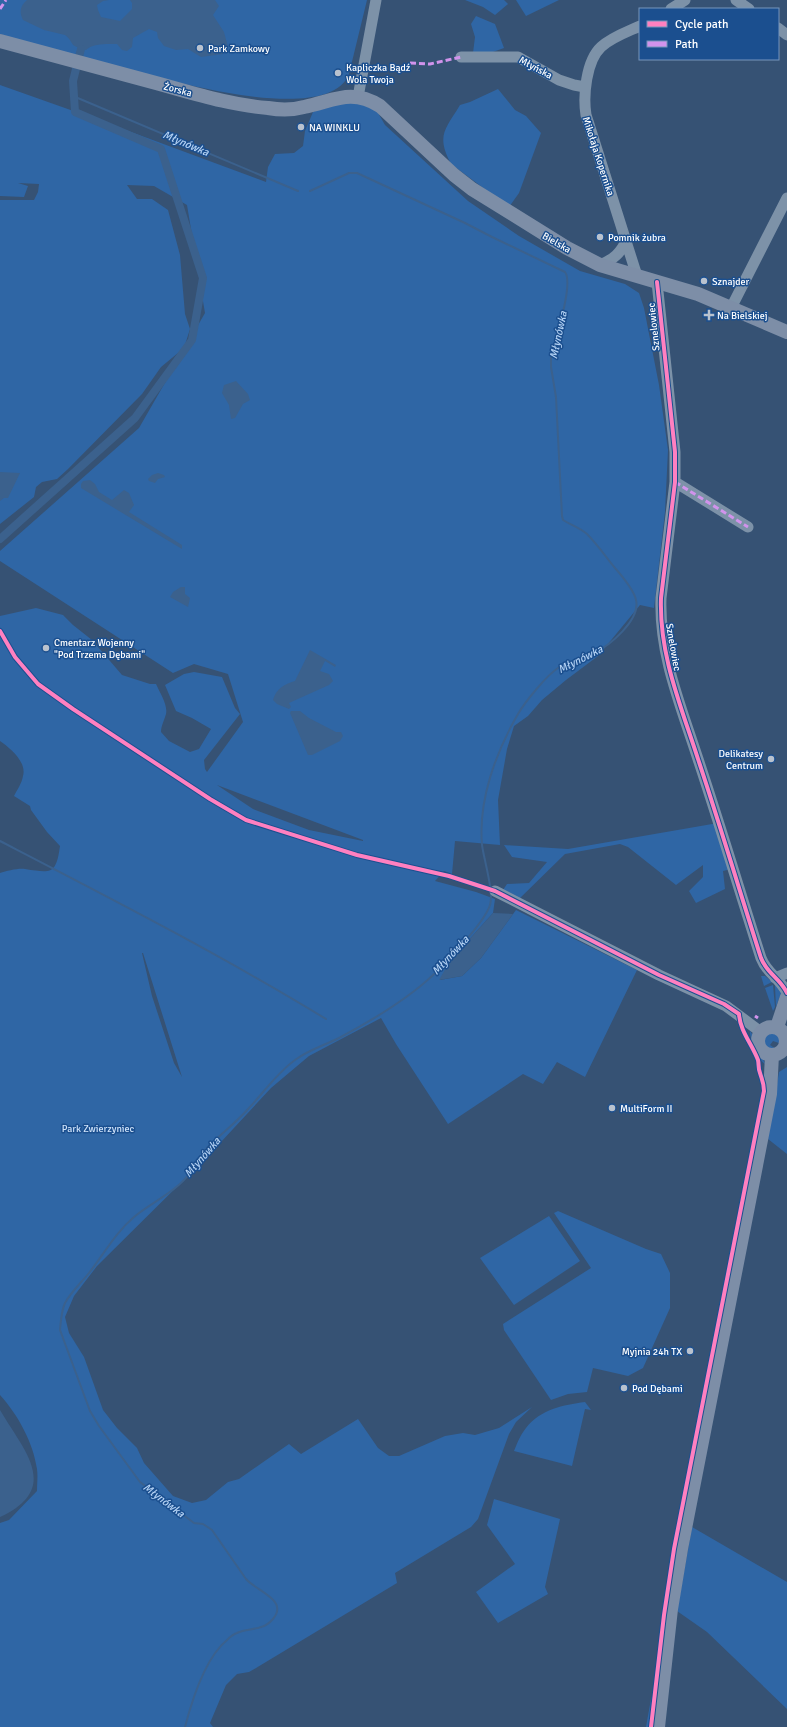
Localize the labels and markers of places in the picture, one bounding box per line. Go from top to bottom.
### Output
marker: Park Zamkowy [195,43,205,53]
place label: Park Zamkowy [208,43,270,55]
place label: Kapliczka Bądź Wola Twoja [346,62,411,86]
marker: Kapliczka Bądź Wola Twoja [333,68,343,78]
marker: NA WINKLU [296,122,306,132]
place label: NA WINKLU [309,122,360,134]
marker: Pomnik żubra [595,232,605,242]
place label: Pomnik żubra [608,232,666,244]
marker: Sznajder [699,276,709,286]
place label: Sznajder [712,276,750,288]
marker: Na Bielskiej [704,310,714,320]
place label: Na Bielskiej [717,310,768,322]
place label: Cmentarz Wojenny "Pod Trzema Dębami" [54,637,145,661]
marker: Cmentarz Wojenny "Pod Trzema Dębami" [41,643,51,653]
place label: Delikatesy Centrum [718,748,763,772]
marker: Delikatesy Centrum [766,754,776,764]
marker: MultiForm II [607,1103,617,1113]
place label: MultiForm II [620,1103,672,1115]
place label: Myjnia 24h TX [622,1346,682,1358]
marker: Myjnia 24h TX [685,1346,695,1356]
marker: Pod Dębami [619,1383,629,1393]
place label: Pod Dębami [632,1383,683,1395]

